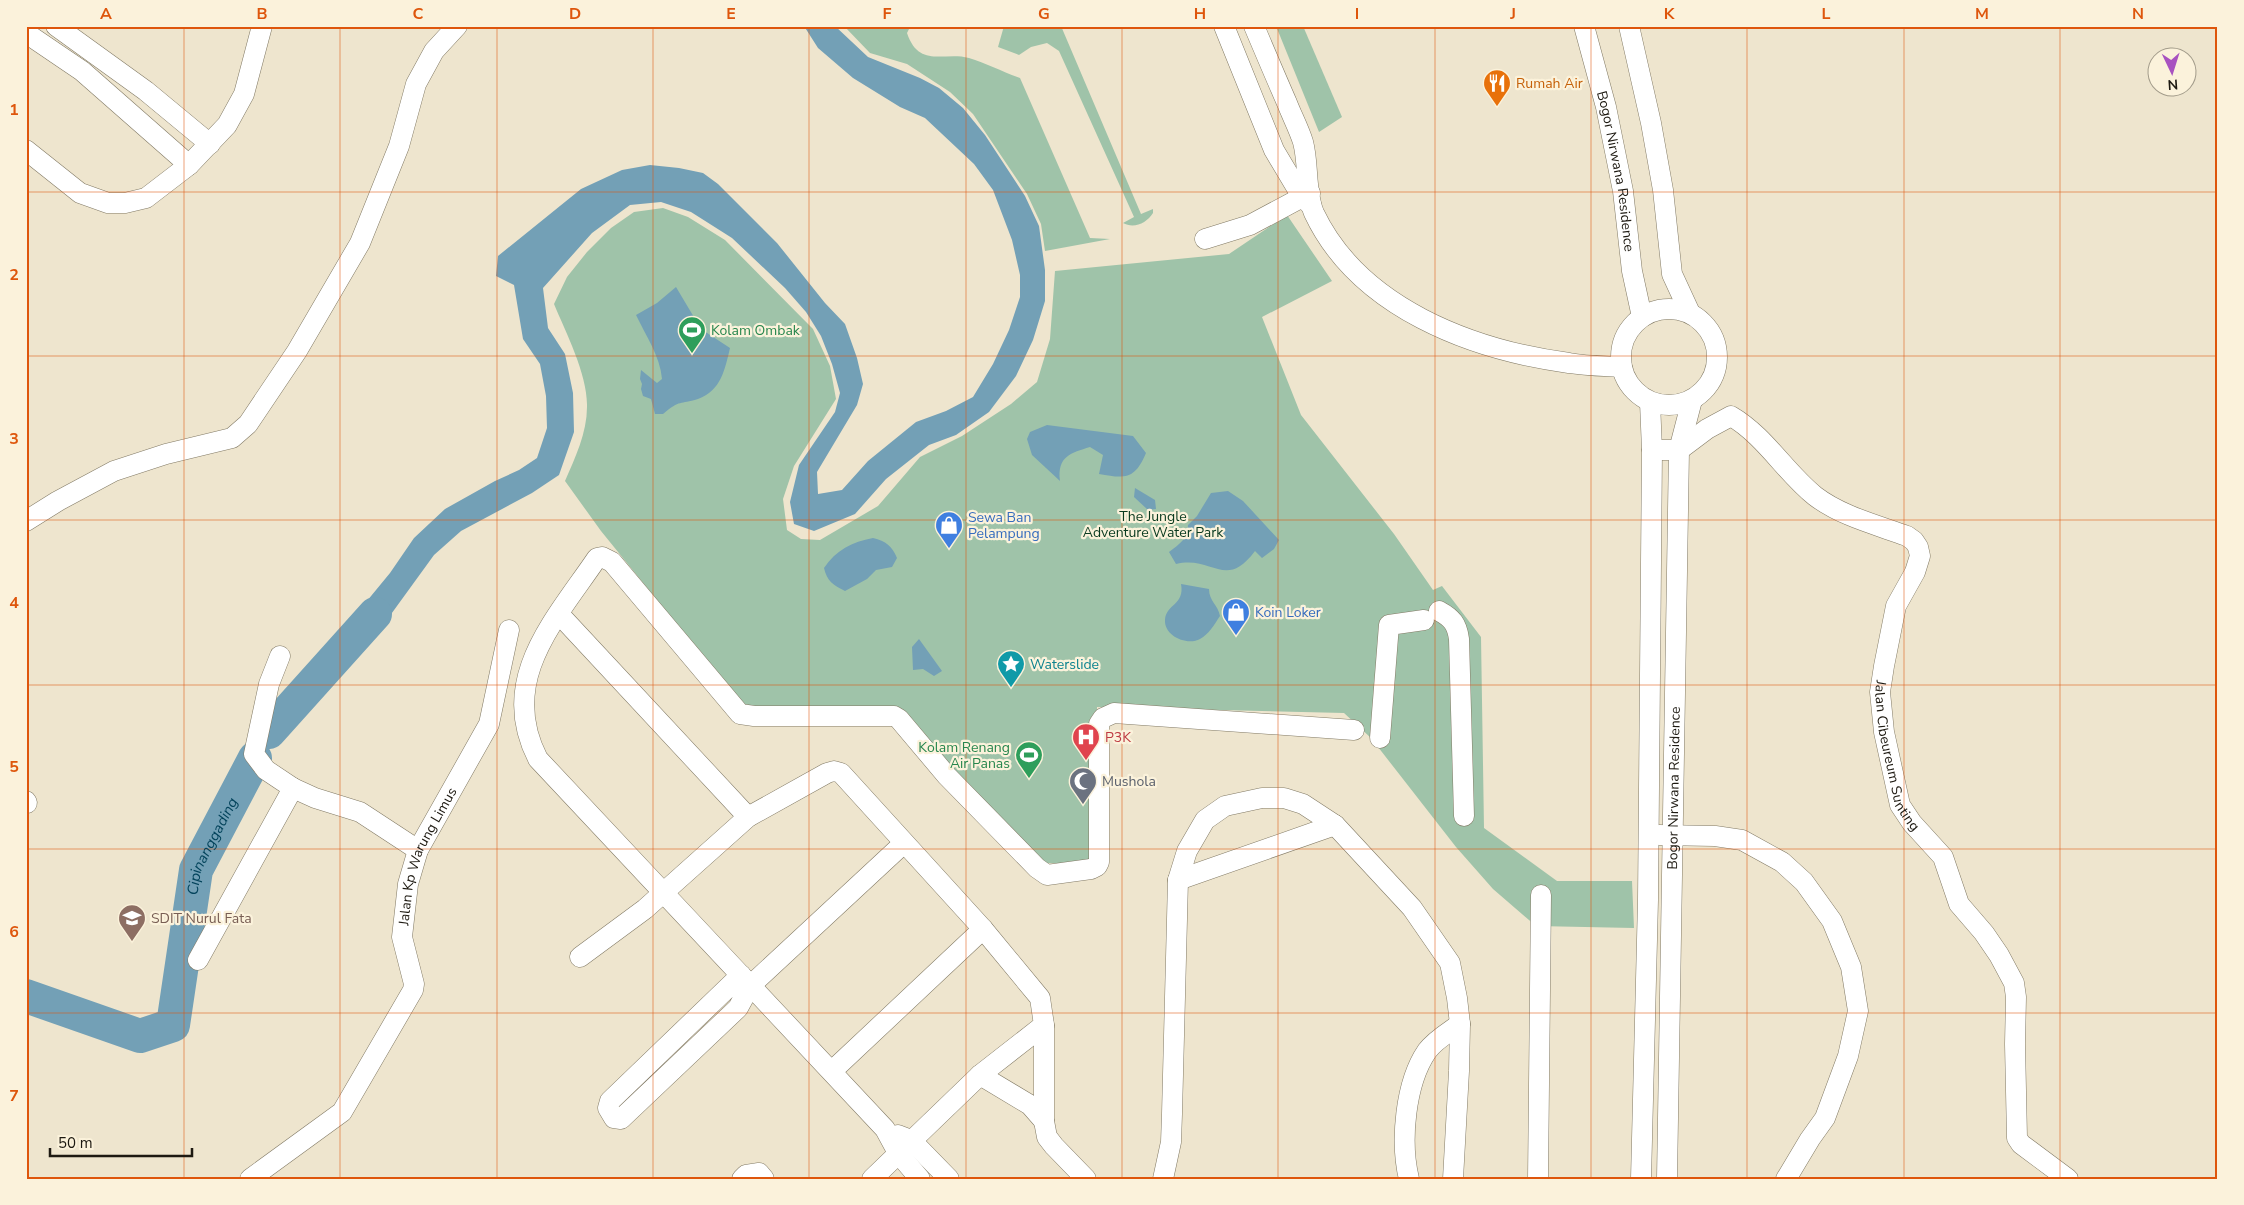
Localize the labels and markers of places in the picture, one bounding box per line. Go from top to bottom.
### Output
restaurant icon: Rumah Air [1482,68,1512,107]
place label: Rumah Air [1516,74,1583,93]
sports icon: Kolam Ombak [677,315,707,354]
place label: Kolam Ombak [711,321,801,340]
place label: Sewa Ban Pelampung [968,508,1040,543]
shop icon: Sewa Ban Pelampung [934,510,964,549]
shop icon: Koin Loker [1221,597,1251,636]
place label: Koin Loker [1255,603,1321,622]
place icon: Waterslide [996,649,1026,688]
place label: Waterslide [1030,655,1099,674]
hospital icon: P3K [1071,722,1101,761]
place label: P3K [1105,728,1131,747]
place label: Kolam Renang Air Panas [918,738,1010,773]
sports icon: Kolam Renang Air Panas [1014,740,1044,779]
mosque icon: Mushola [1068,766,1098,805]
place label: Mushola [1102,772,1156,791]
school or university icon: SDIT Nurul Fata [117,903,147,942]
place label: SDIT Nurul Fata [151,909,252,928]

